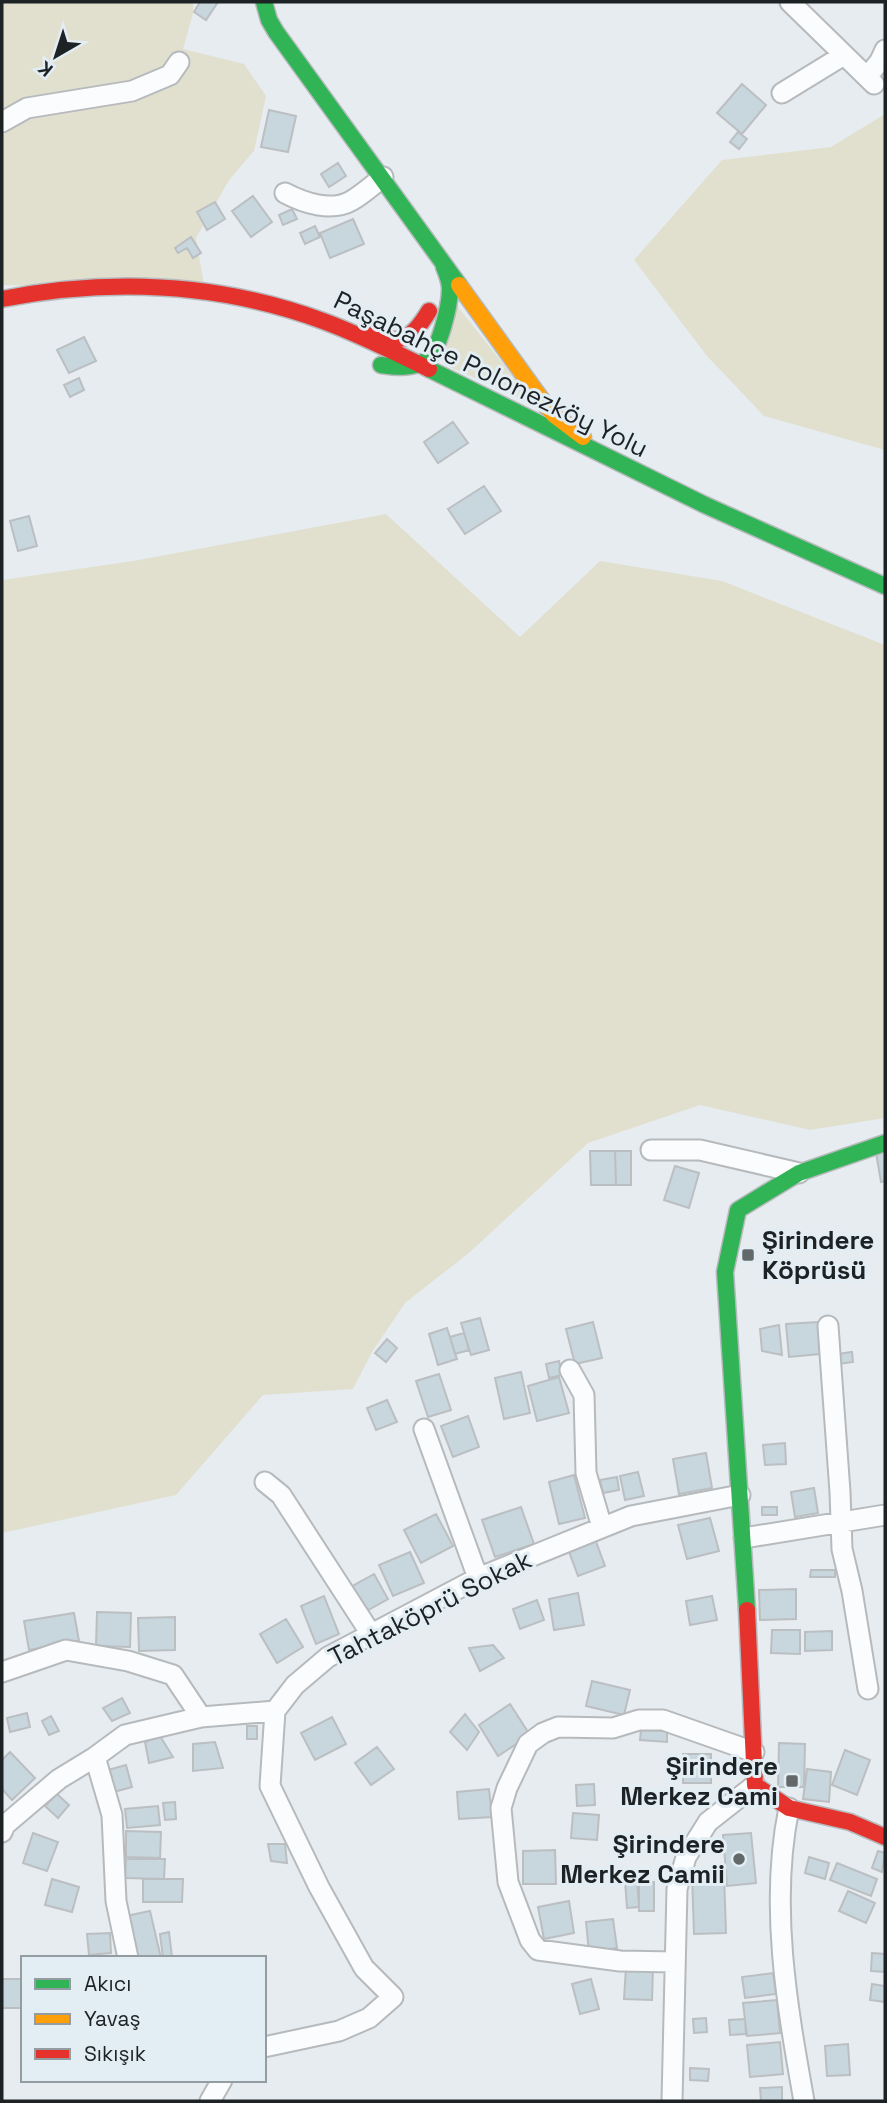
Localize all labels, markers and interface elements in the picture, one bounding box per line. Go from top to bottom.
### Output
north arrow [21,21,91,91]
text: K [33,55,58,82]
street label: Paşabahçe Polonezköy Yolu [328,283,654,465]
place label: Şirindere Köprüsü [762,1223,874,1287]
marker: Şirindere Köprüsü [740,1247,756,1263]
street label: Tahtaköprü Sokak [323,1542,537,1674]
place label: Şirindere Merkez Cami [620,1749,778,1813]
marker: Şirindere Merkez Cami [784,1773,800,1789]
place label: Şirindere Merkez Camii [560,1827,725,1891]
marker: Şirindere Merkez Camii [731,1851,747,1867]
legend [21,1956,266,2082]
text: Akıcı [84,1970,131,1997]
text: Yavaş [84,2005,141,2032]
text: Sıkışık [84,2040,146,2067]

